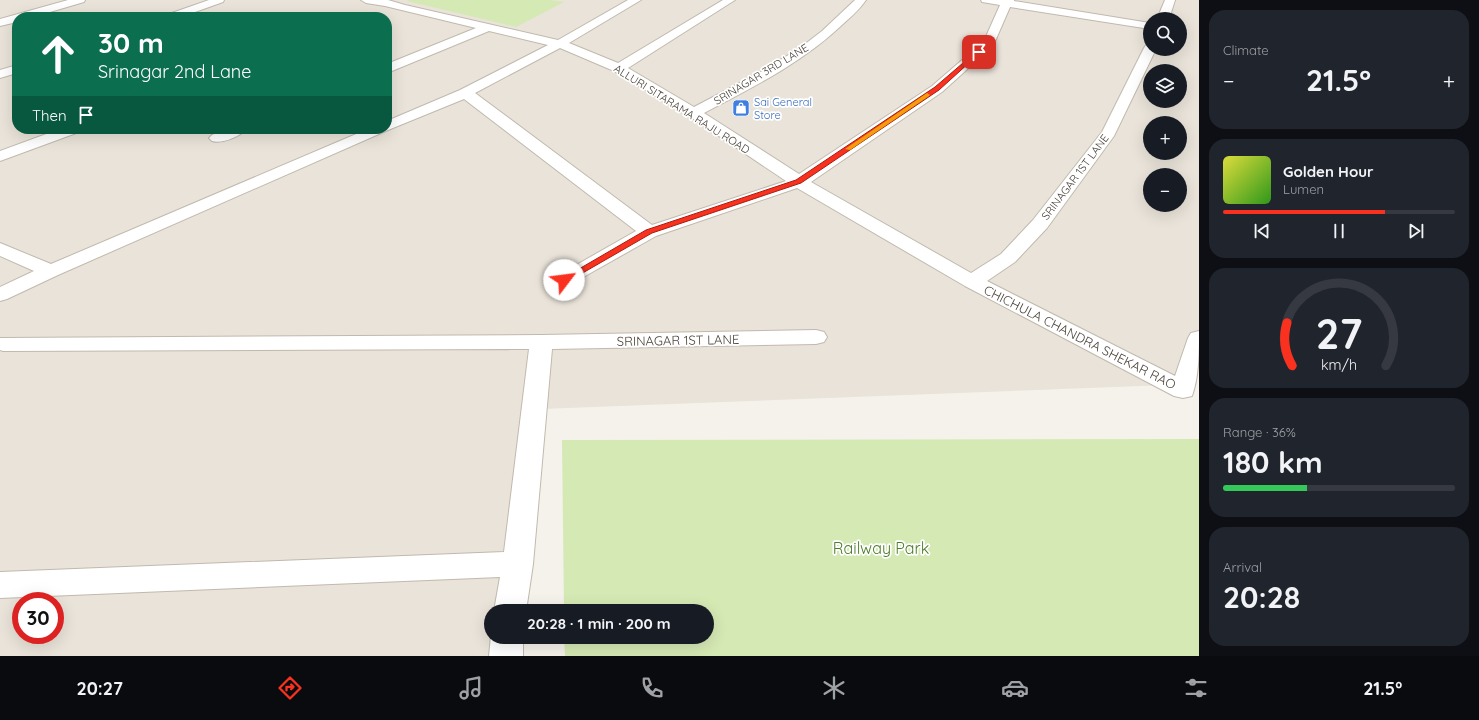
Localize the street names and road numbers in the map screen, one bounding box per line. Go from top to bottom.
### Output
street label: SRINAGAR 3RD LANE [711,40,811,108]
street label: ALLURI SITARAMA RAJU ROAD [611,61,753,157]
street label: SRINAGAR 1ST LANE [1038,131,1112,223]
street label: CHICHULA CHANDRA SHEKAR RAO [981,281,1179,393]
street label: SRINAGAR 1ST LANE [617,331,739,349]

